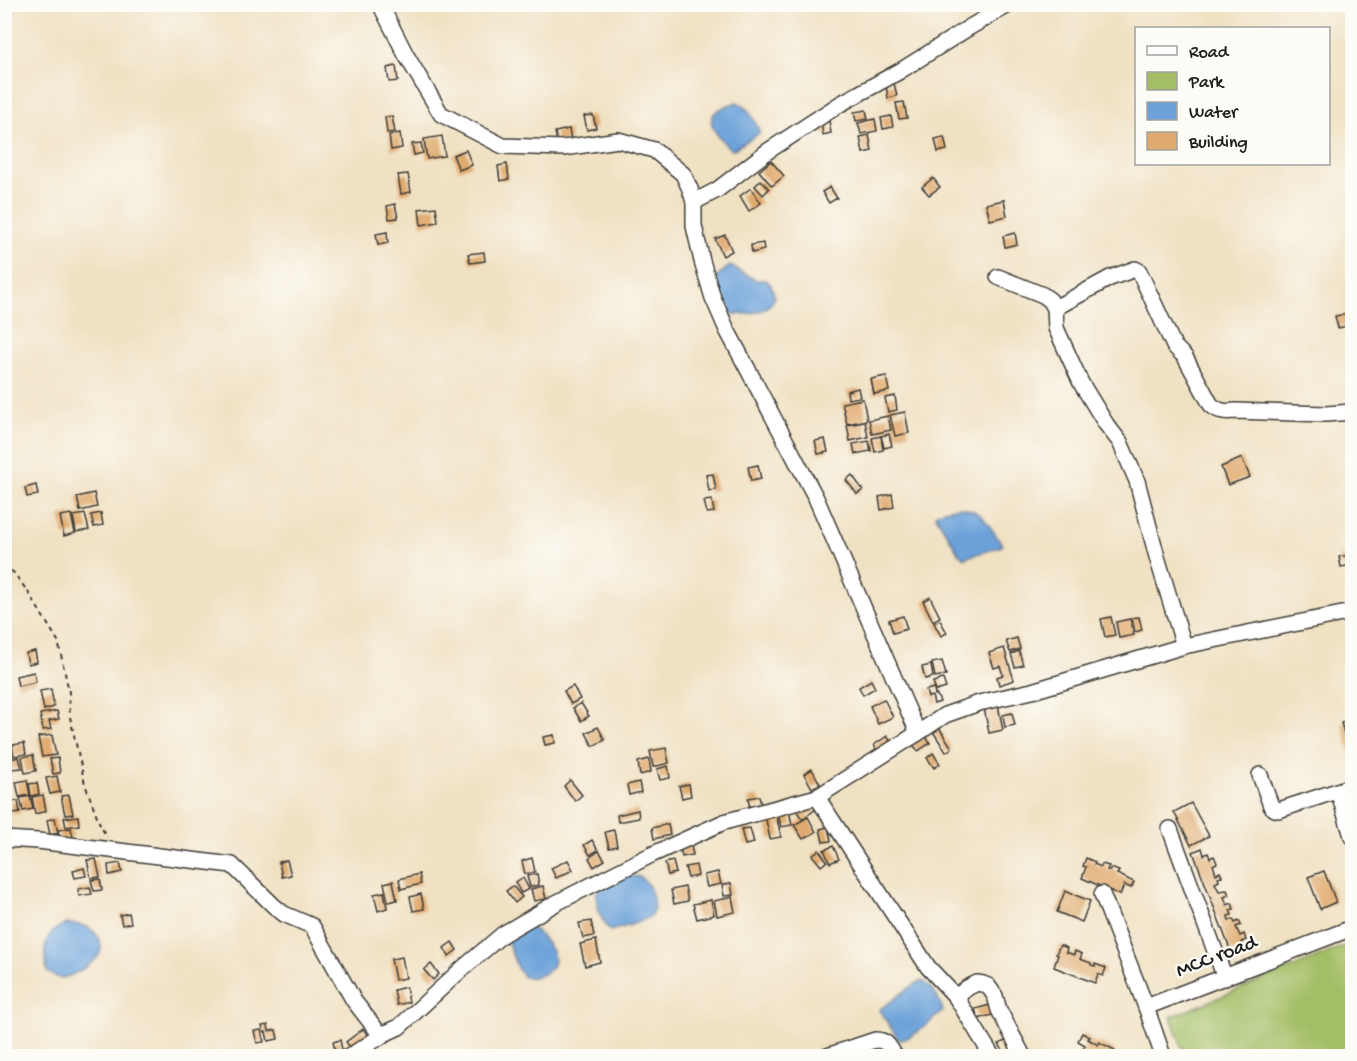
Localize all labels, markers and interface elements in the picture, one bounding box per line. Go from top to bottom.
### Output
legend [1135,27,1330,165]
text: Road [1189,43,1230,64]
text: Park [1188,73,1225,94]
text: Water [1189,103,1239,124]
text: Building [1188,133,1248,154]
street label: MCC road [1173,931,1263,985]

